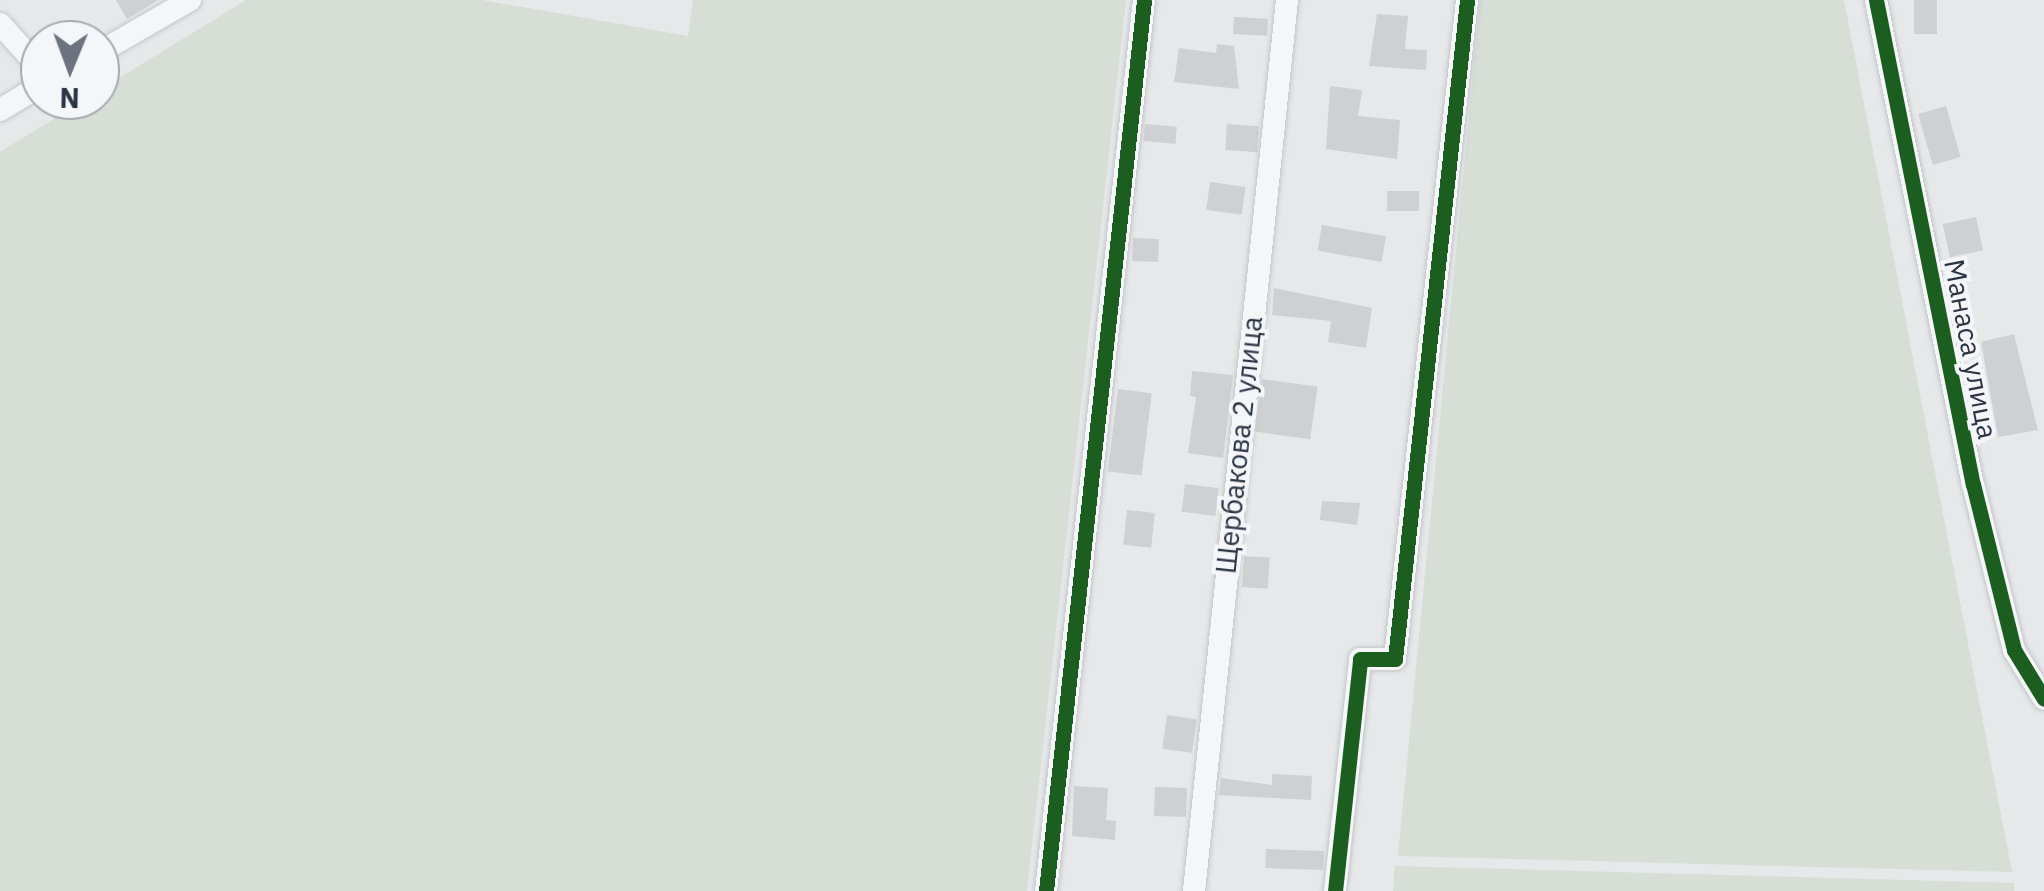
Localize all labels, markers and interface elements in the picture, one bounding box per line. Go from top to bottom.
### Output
north arrow [20,20,120,120]
text: N [59,80,80,117]
street label: Манаса улица [1937,256,2005,442]
street label: Щербакова 2 улица [1209,315,1269,575]

